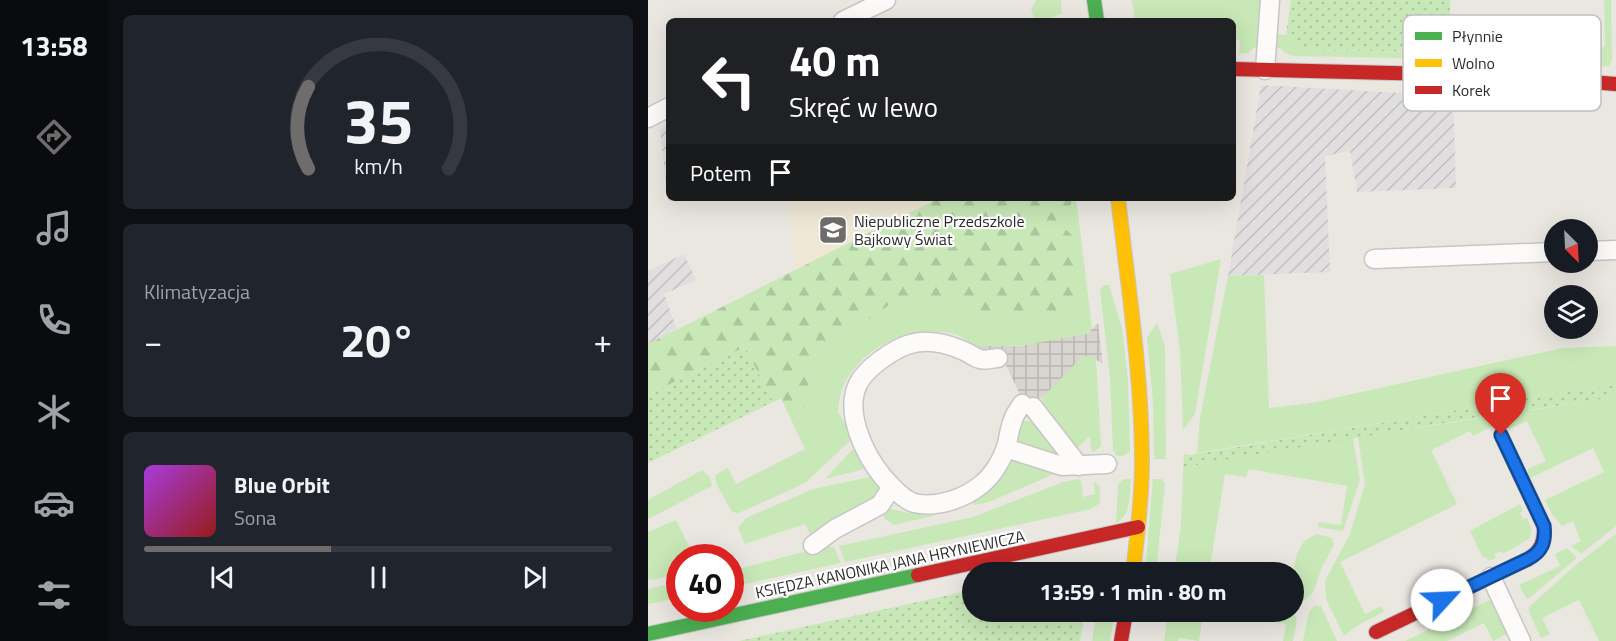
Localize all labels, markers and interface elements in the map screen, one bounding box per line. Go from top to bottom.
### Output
legend [1403,15,1601,111]
text: Płynnie [1452,24,1503,48]
text: 13:58 [20,25,88,66]
text: 40 m [789,28,881,92]
icon: left [690,42,768,120]
text: Wolno [1452,51,1495,75]
text: 35 [343,72,413,167]
text: Korek [1452,78,1491,102]
text: Skręć w lewo [789,86,938,127]
icon: directions [33,116,75,158]
text: km/h [354,150,402,182]
text: Potem [690,156,752,190]
icon: arrive [764,156,797,189]
icon: music [33,207,75,249]
place label: Niepubliczne Przedszkole Bajkowy Świat [854,209,1025,251]
school or university icon: Niepubliczne Przedszkole Bajkowy Świat [817,214,849,246]
north arrow [1544,219,1598,273]
map controls [1544,219,1598,339]
text: Klimatyzacja [144,276,250,307]
button: layers [1544,285,1598,339]
icon: phone [33,299,75,341]
text: 20° [340,306,416,374]
text: − [144,316,162,366]
text: + [594,316,612,366]
pin [1475,373,1526,435]
icon: arrive [1484,382,1517,415]
icon: climate [33,391,75,433]
text: Blue Orbit [234,468,330,502]
icon: car [33,482,75,524]
text: Sona [234,502,276,533]
street label: KSIĘDZA KANONIKA JANA HRYNIEWICZA [753,524,1027,604]
speed limit sign: 40 [666,544,744,622]
icon: previous [206,561,239,594]
icon: pause [362,561,395,594]
icon: next [518,561,551,594]
position arrow [1410,568,1474,632]
icon: filters [33,574,75,616]
text: 13:59 · 1 min · 80 m [1040,575,1226,609]

